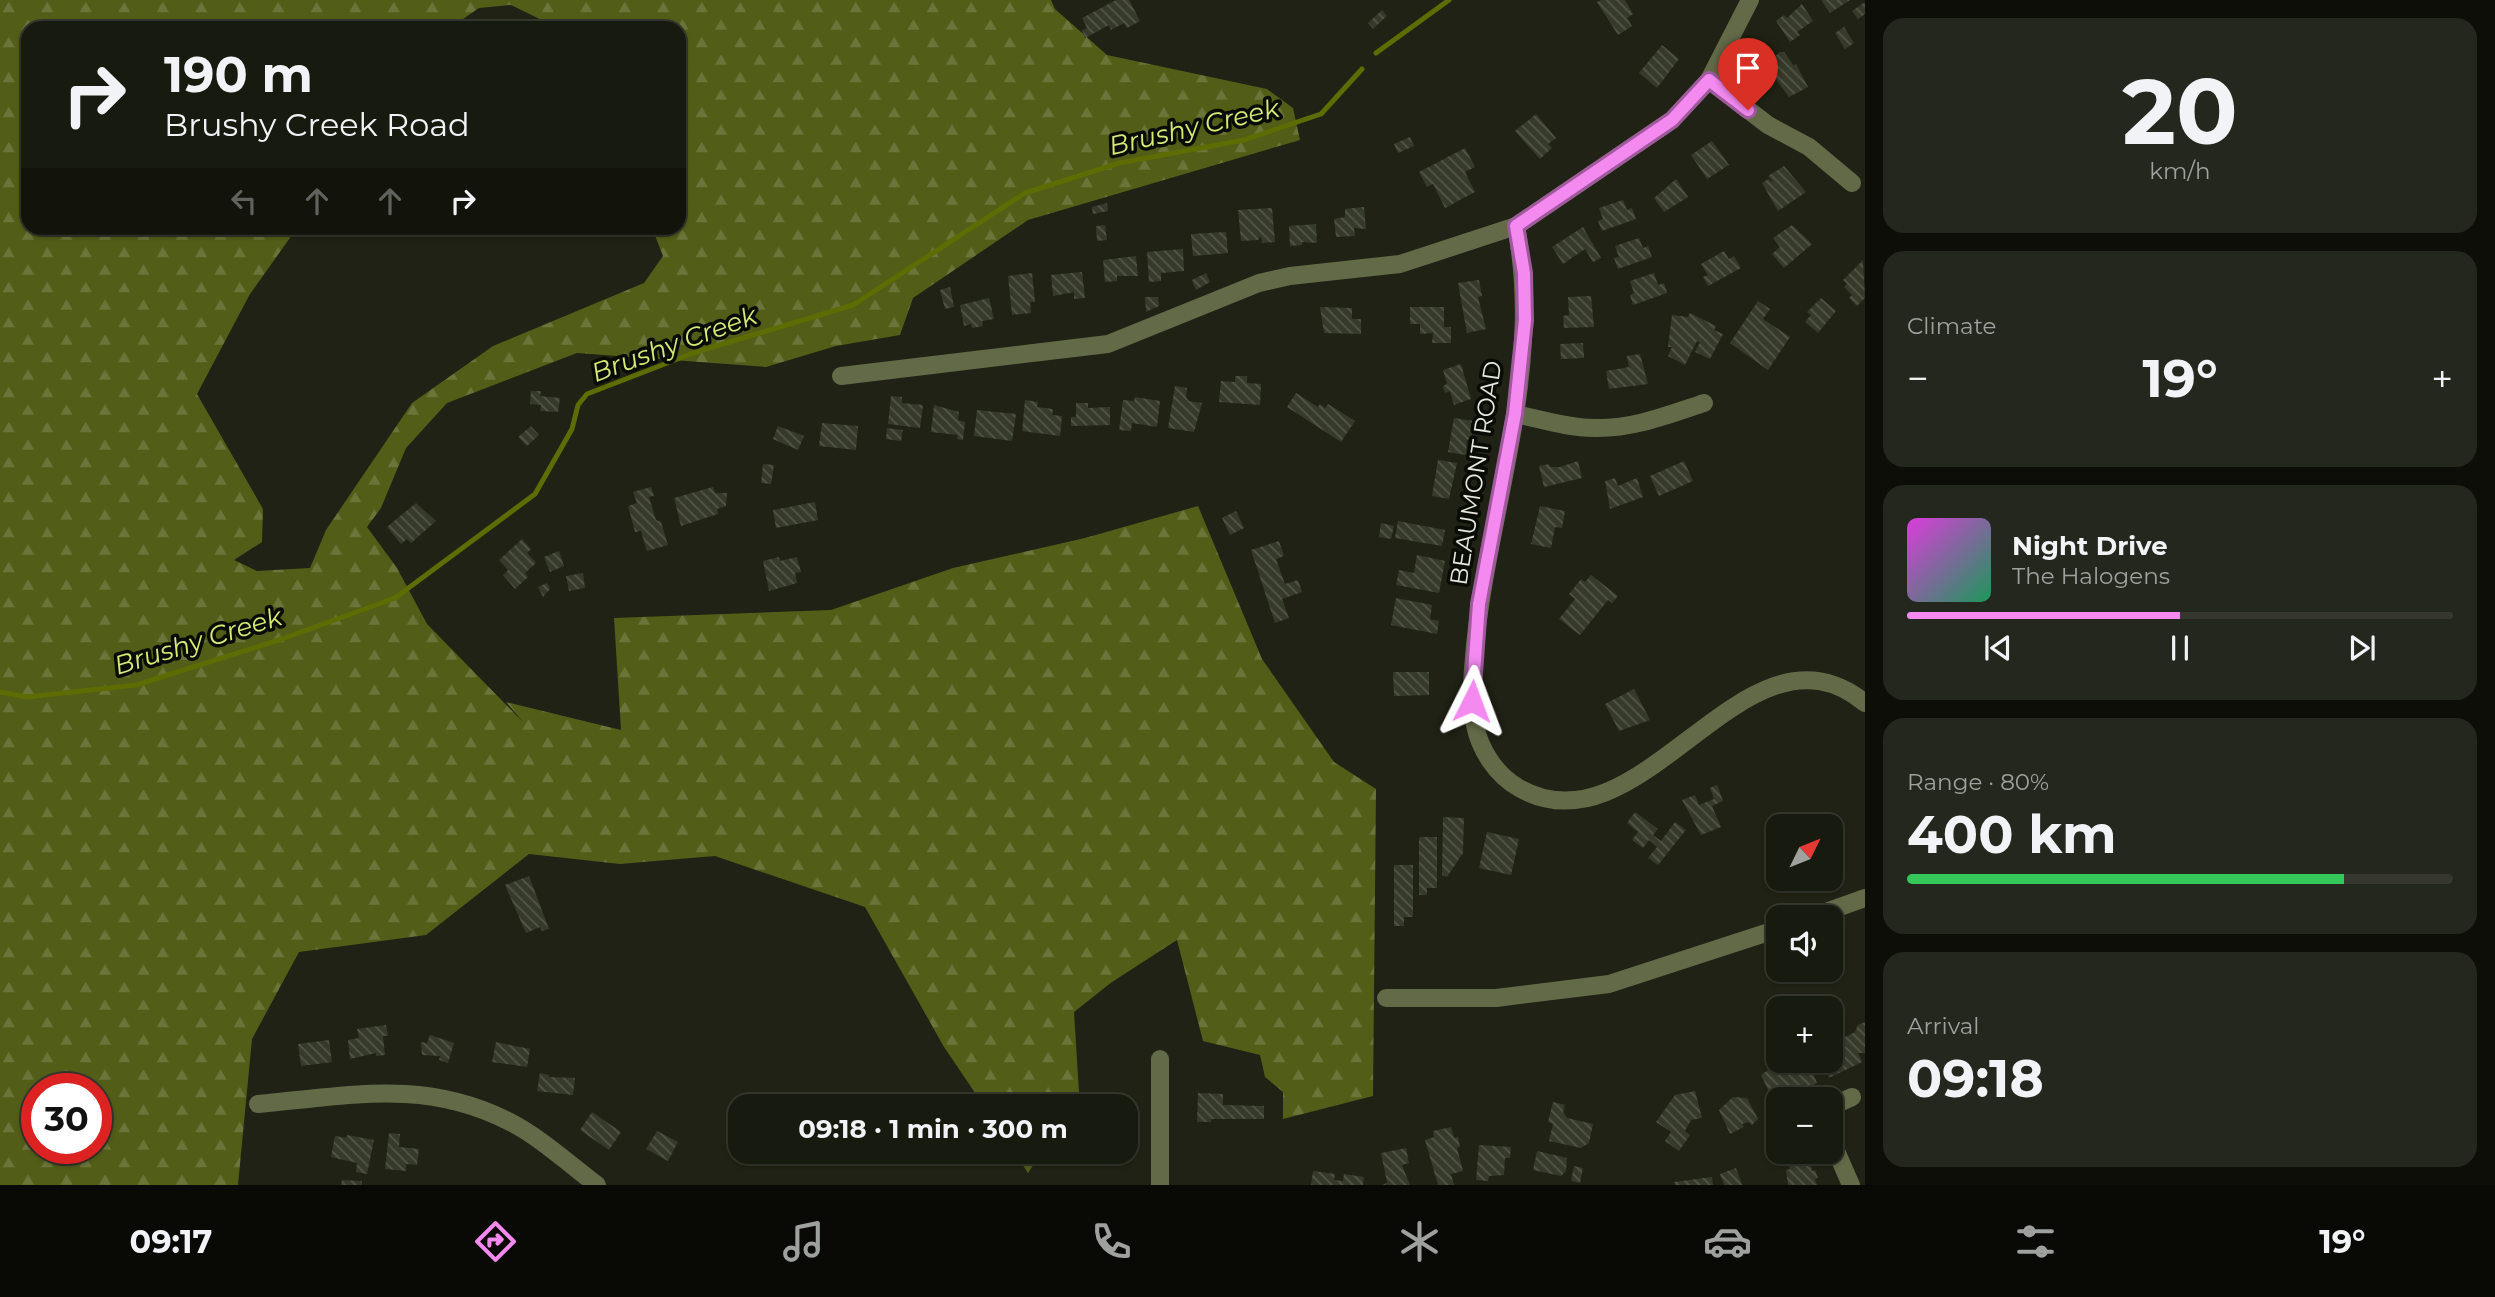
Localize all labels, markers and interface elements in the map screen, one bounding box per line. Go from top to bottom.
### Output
pin [1718,38,1778,110]
text: 190 m [164,45,313,104]
icon: right [49,49,140,140]
icon: arrive [1729,49,1767,87]
text: 20 [2122,56,2238,167]
water label: Brushy Creek [1106,92,1284,162]
text: Brushy Creek Road [164,105,470,144]
text: km/h [2149,157,2211,185]
icon: left [225,182,263,220]
icon: ahead [298,182,336,220]
icon: ahead [371,182,409,220]
icon: right [444,182,482,220]
water label: Brushy Creek [587,299,763,389]
text: Climate [1907,312,1996,340]
text: 19° [2142,347,2218,410]
text: − [1907,355,1929,402]
text: + [2431,355,2453,402]
street label: BEAUMONT ROAD [1443,359,1508,587]
text: Night Drive [2012,530,2168,562]
text: The Halogens [2012,562,2170,590]
water label: Brushy Creek [110,600,287,682]
icon: previous [1979,629,2017,667]
icon: pause [2161,629,2199,667]
icon: next [2343,629,2381,667]
position arrow [1435,664,1509,738]
text: Range · 80% [1907,768,2049,796]
text: 400 km [1907,803,2117,866]
north arrow [1766,814,1843,891]
map controls [1766,814,1843,1164]
button: sound [1766,905,1843,982]
button: + [1766,996,1843,1073]
text: Arrival [1907,1012,1980,1040]
text: 09:18 [1907,1047,2044,1110]
speed limit sign: 30 [21,1073,112,1164]
button: − [1766,1087,1843,1164]
text: 09:18 · 1 min · 300 m [798,1113,1068,1145]
icon: directions [471,1217,520,1266]
icon: music [779,1217,828,1266]
icon: phone [1087,1217,1136,1266]
icon: climate [1395,1217,1444,1266]
icon: car [1703,1217,1752,1266]
icon: filters [2011,1217,2060,1266]
text: 09:17 [129,1222,212,1261]
text: 19° [2319,1222,2365,1261]

